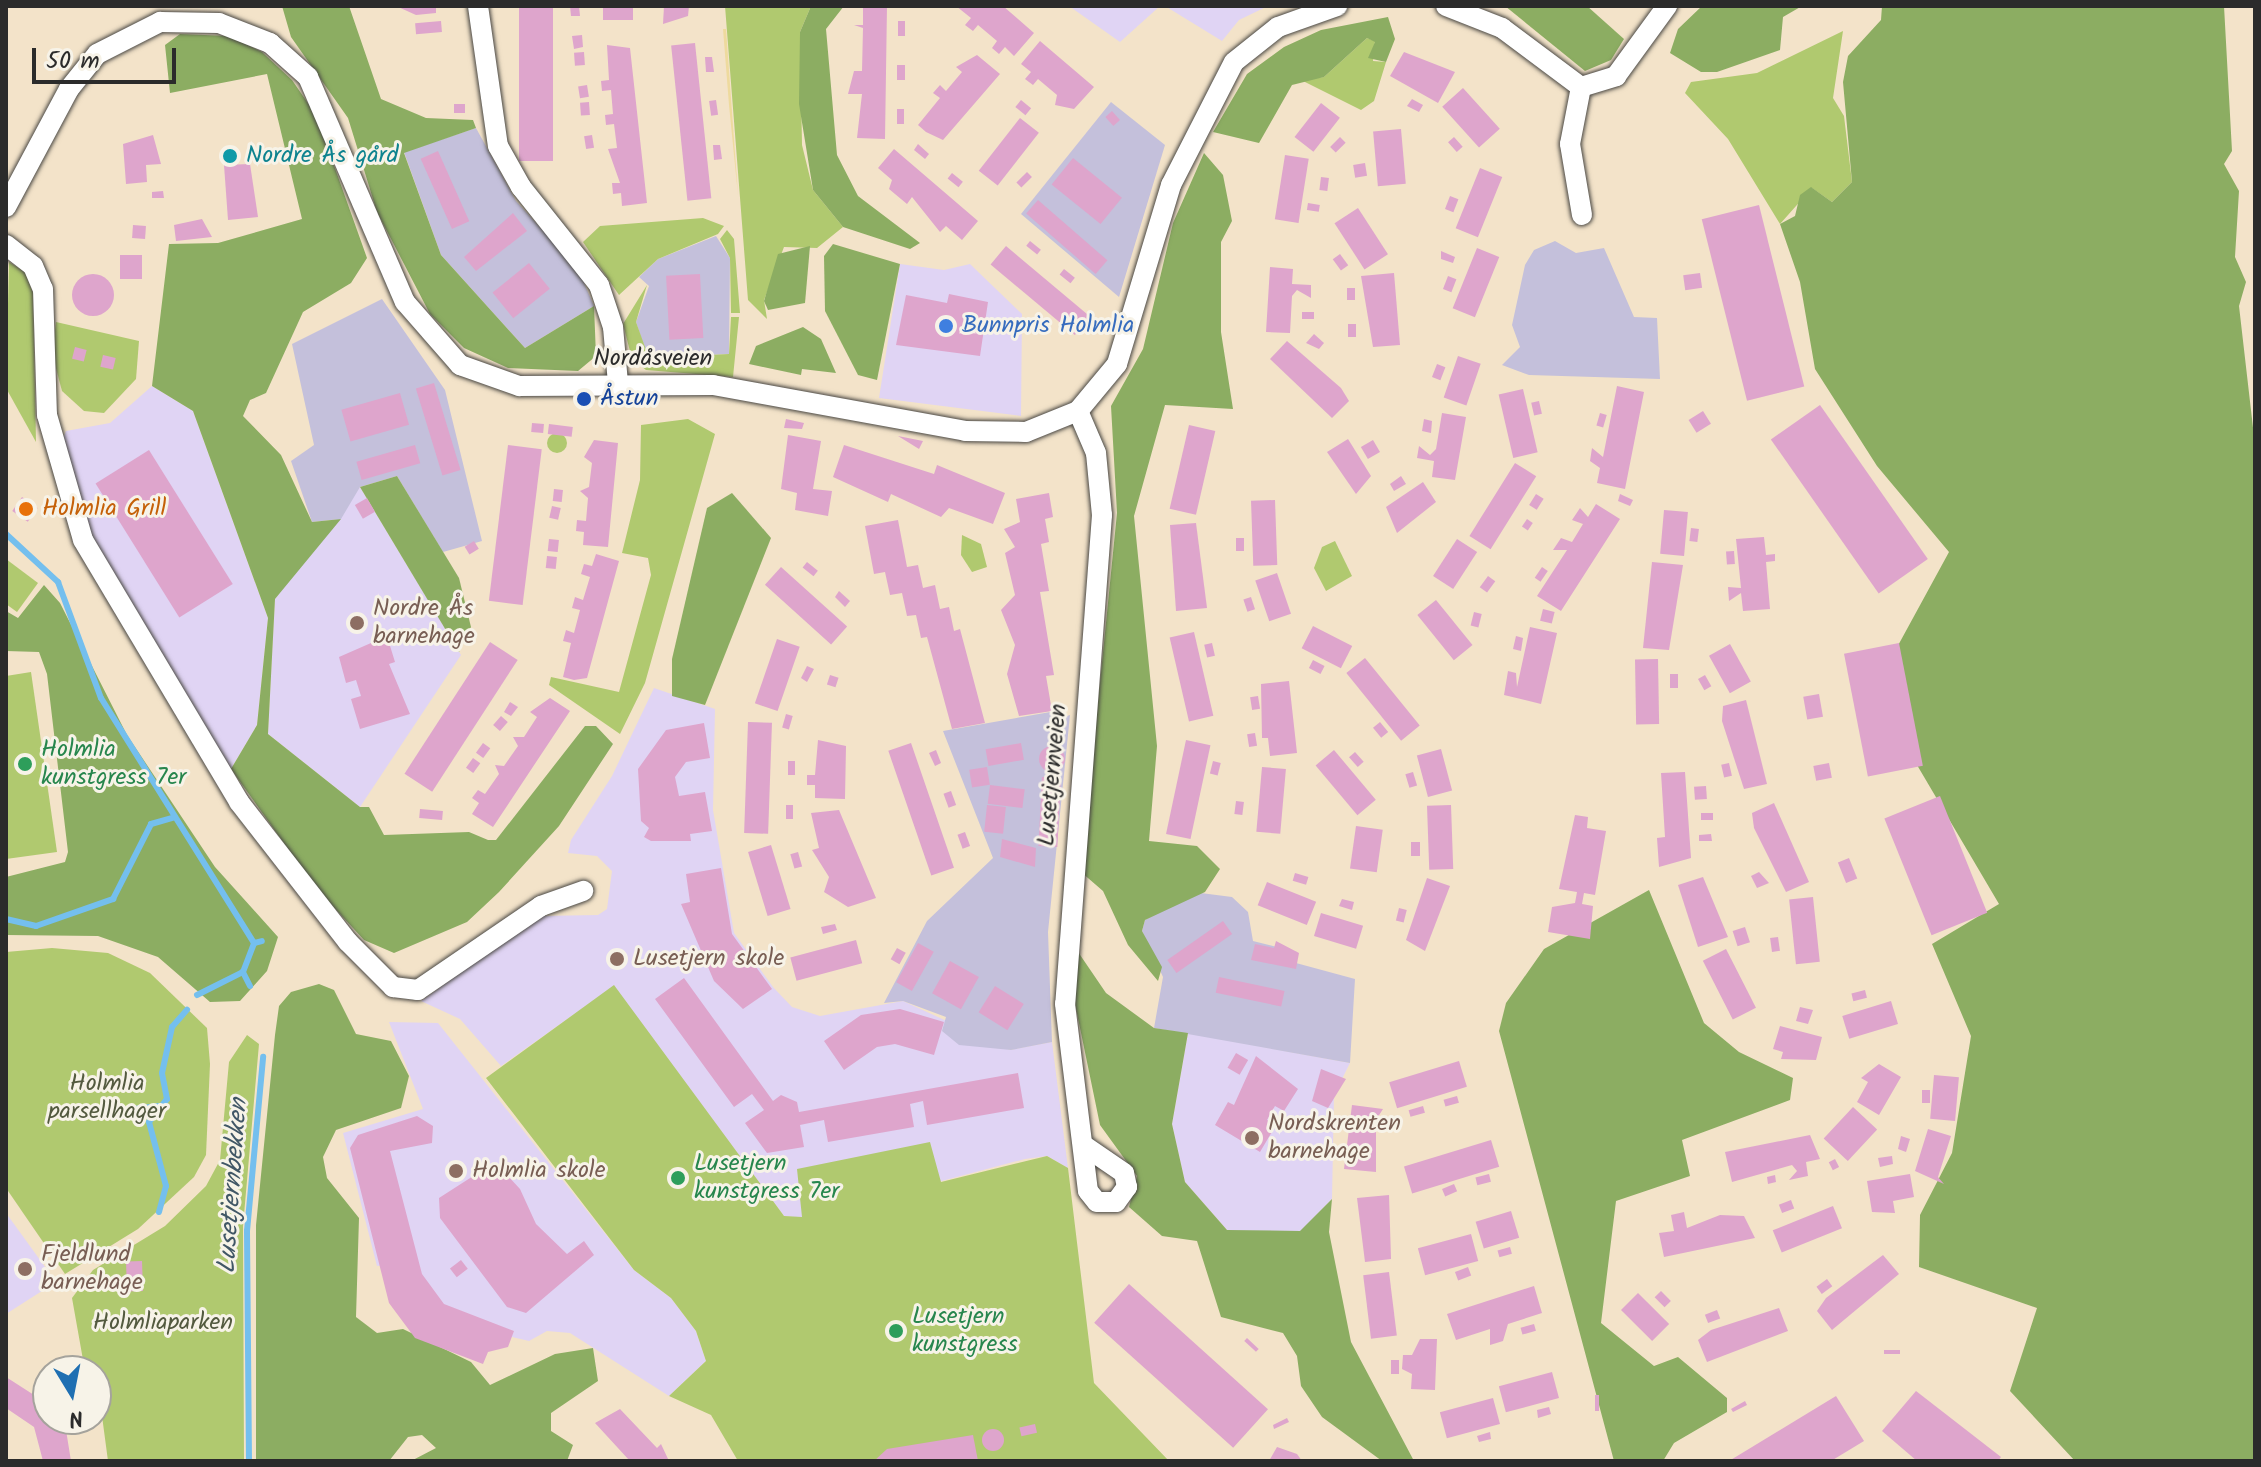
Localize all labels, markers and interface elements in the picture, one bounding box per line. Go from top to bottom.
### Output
scale bar [36,32,180,82]
text: 50 m [46,42,100,81]
place label: Nordre Ås gård [246,142,398,170]
marker: Nordre Ås gård [221,147,239,165]
place label: Bunnpris Holmlia [962,312,1134,340]
marker: Bunnpris Holmlia [937,317,955,335]
street label: Nordåsveien [594,345,712,373]
place label: Åstun [600,385,658,413]
marker: Åstun [575,390,593,408]
place label: Holmlia Grill [42,495,166,523]
marker: Holmlia Grill [17,500,35,518]
place label: Nordre Ås barnehage [373,595,475,651]
marker: Nordre Ås barnehage [348,614,366,632]
street label: Lusetjernveien [1032,703,1074,847]
place label: Holmlia kunstgress 7er [41,736,186,792]
marker: Holmlia kunstgress 7er [16,755,34,773]
place label: Lusetjern skole [633,945,784,973]
marker: Lusetjern skole [608,950,626,968]
park label: Holmlia parsellhager [48,1070,166,1126]
water label: Lusetjernbekken [212,1097,256,1275]
place label: Nordskrenten barnehage [1268,1110,1401,1166]
marker: Nordskrenten barnehage [1243,1129,1261,1147]
place label: Lusetjern kunstgress 7er [694,1150,839,1206]
place label: Holmlia skole [472,1157,605,1185]
marker: Holmlia skole [447,1162,465,1180]
marker: Lusetjern kunstgress 7er [669,1169,687,1187]
place label: Fjeldlund barnehage [41,1241,143,1297]
marker: Fjeldlund barnehage [16,1260,34,1278]
place label: Lusetjern kunstgress [912,1303,1018,1359]
park label: Holmliaparken [93,1309,233,1337]
marker: Lusetjern kunstgress [887,1322,905,1340]
north arrow [32,1355,112,1435]
text: N [66,1399,86,1436]

